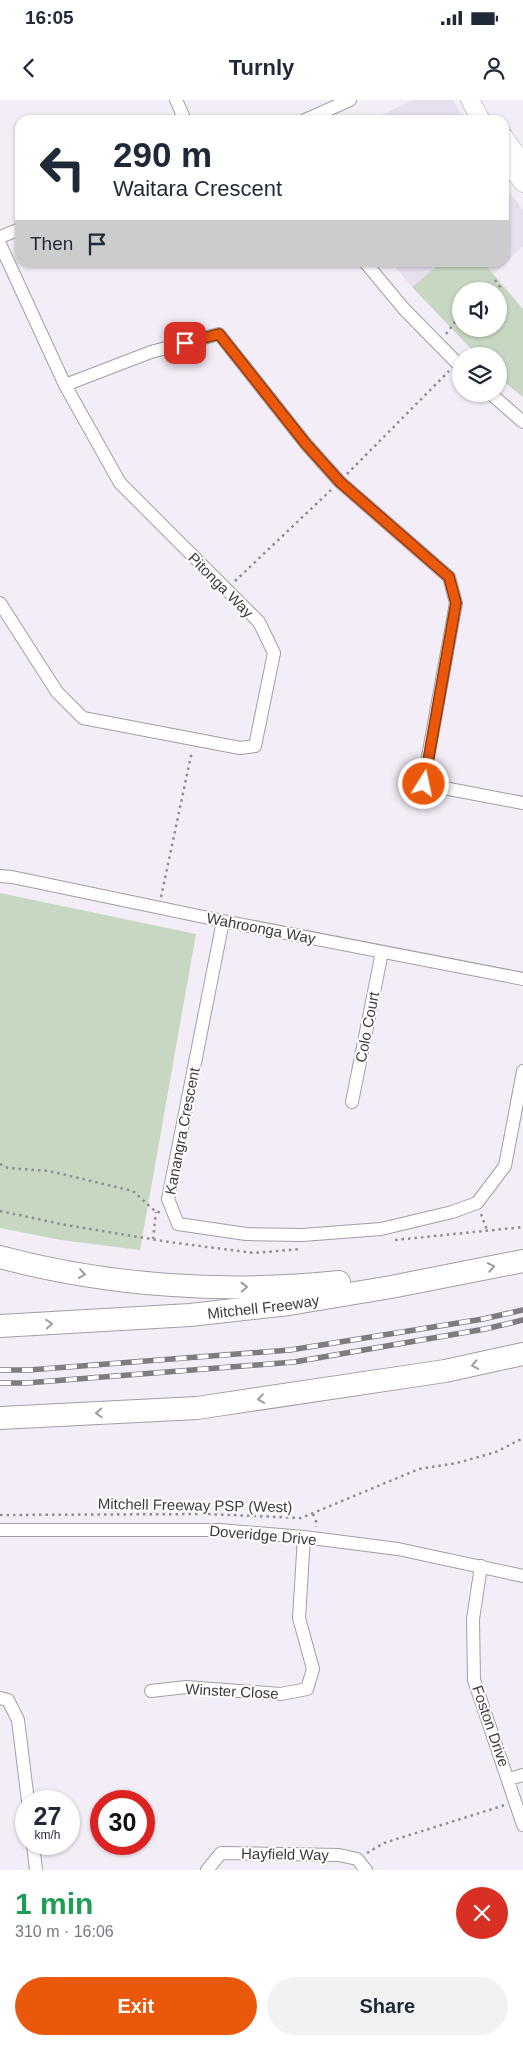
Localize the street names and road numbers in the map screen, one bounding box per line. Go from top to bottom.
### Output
street label: Pitonga Way [185,549,257,621]
street label: Wahroonga Way [205,909,317,947]
street label: Colo Court [352,989,382,1064]
street label: Kanangra Crescent [161,1065,203,1196]
street label: Mitchell Freeway [206,1291,321,1322]
street label: Mitchell Freeway PSP (West) [98,1495,292,1515]
street label: Doveridge Drive [209,1522,317,1548]
street label: Winster Close [185,1680,279,1702]
street label: Foston Drive [469,1683,513,1769]
street label: Hayfield Way [241,1845,330,1863]

